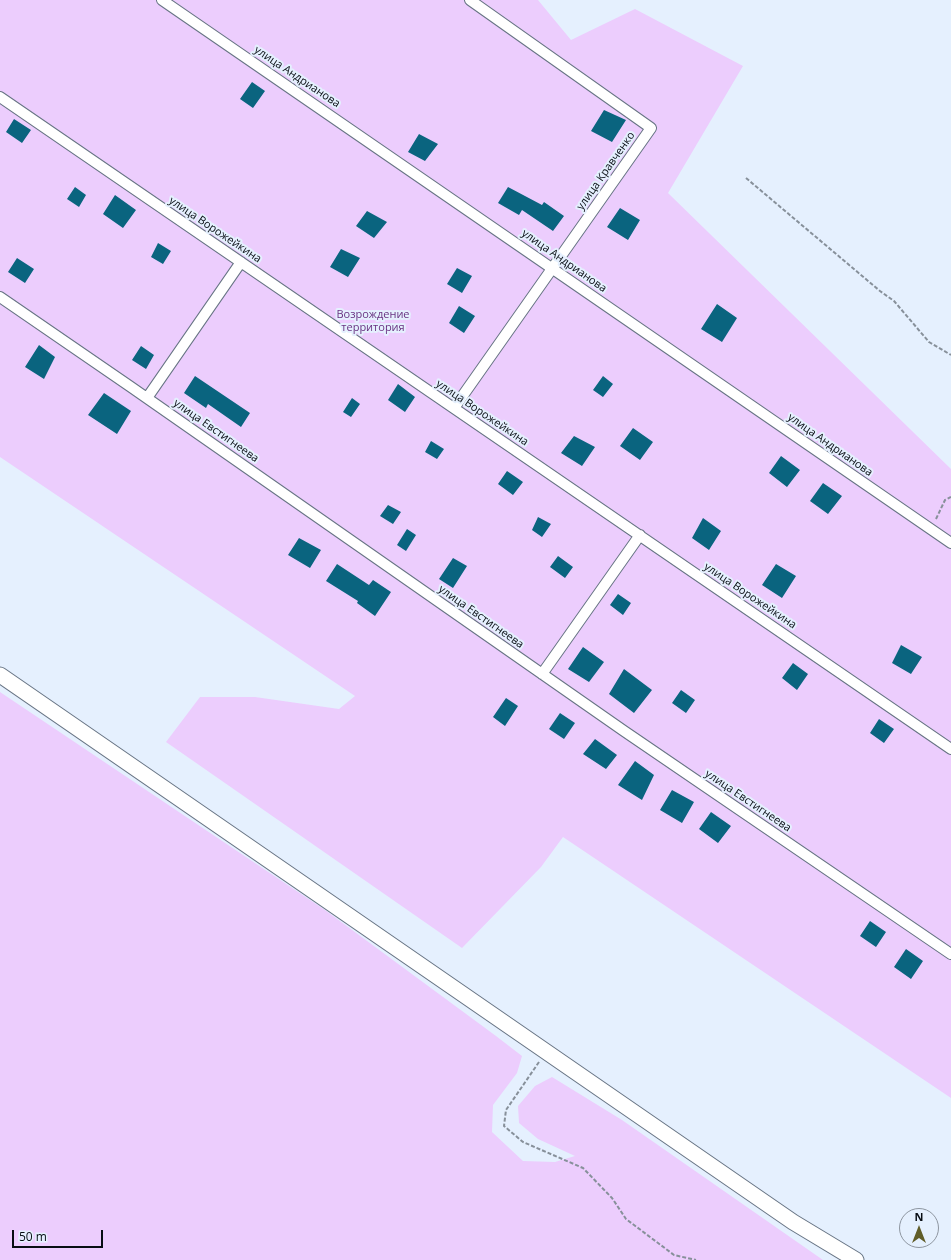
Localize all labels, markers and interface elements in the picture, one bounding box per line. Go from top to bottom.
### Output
street label: улица Андрианова [252,43,342,111]
street label: улица Кравченко [574,129,638,213]
street label: улица Ворожейкина [166,194,264,266]
street label: улица Андрианова [519,227,609,295]
park label: Возрождение территория [336,308,410,334]
street label: улица Ворожейкина [433,377,531,449]
street label: улица Евстигнеева [171,397,261,465]
street label: улица Андрианова [785,411,875,479]
street label: улица Ворожейкина [701,560,799,632]
street label: улица Евстигнеева [436,583,526,651]
street label: улица Евстигнеева [702,767,794,835]
north arrow [899,1208,939,1248]
text: N [915,1209,923,1224]
scale bar [14,1222,105,1248]
text: 50 m [19,1228,47,1245]

